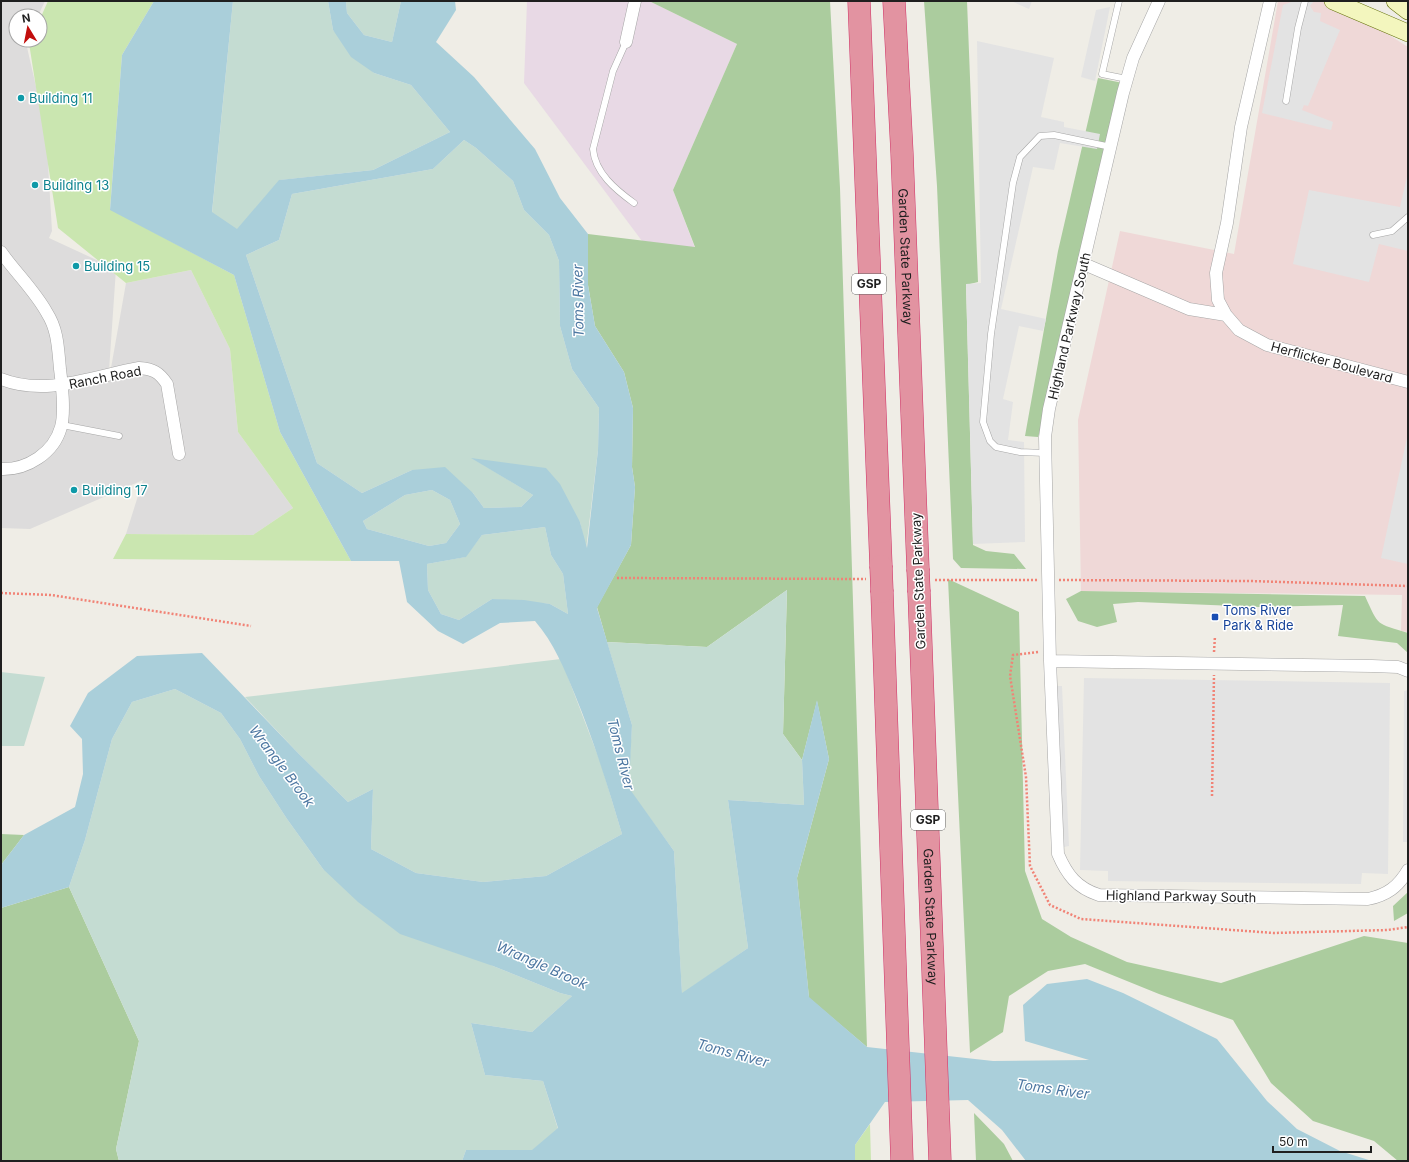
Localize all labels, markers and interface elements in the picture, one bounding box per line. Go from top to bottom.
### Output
north arrow [8,8,48,48]
text: N [21,11,32,26]
place label: Building 11 [29,90,92,106]
marker: Building 11 [16,93,26,103]
place label: Building 13 [43,177,109,193]
marker: Building 13 [30,180,40,190]
street label: Garden State Parkway [895,188,917,325]
street label: Highland Parkway South [1044,251,1094,401]
place label: Building 15 [84,258,150,274]
marker: Building 15 [71,261,81,271]
water label: Toms River [568,264,587,338]
road number: GSP [852,274,886,294]
street label: Herflicker Boulevard [1269,338,1395,386]
street label: Ranch Road [67,362,143,392]
place label: Building 17 [82,482,148,498]
marker: Building 17 [69,485,79,495]
street label: Garden State Parkway [908,512,928,650]
place label: Toms River Park & Ride [1223,602,1294,633]
marker: Toms River Park & Ride [1210,612,1220,622]
water label: Toms River [604,716,639,792]
water label: Wrangle Brook [246,721,319,810]
road number: GSP [911,810,945,830]
street label: Garden State Parkway [920,848,942,985]
street label: Highland Parkway South [1106,887,1256,905]
water label: Wrangle Brook [494,937,591,992]
water label: Toms River [696,1035,771,1070]
water label: Toms River [1016,1075,1091,1102]
scale bar [1273,1128,1371,1154]
text: 50 m [1279,1134,1308,1149]

